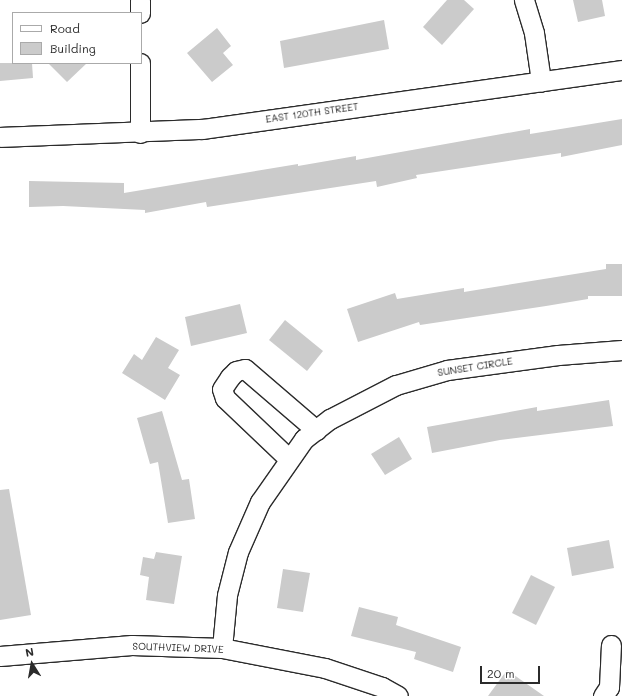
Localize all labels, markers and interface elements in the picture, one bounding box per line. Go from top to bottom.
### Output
legend [12,12,142,64]
text: Road [50,20,80,36]
text: Building [50,40,96,56]
street label: EAST 120TH STREET [265,101,359,125]
street label: SUNSET CIRCLE [437,355,513,379]
street label: SOUTHVIEW DRIVE [132,640,224,656]
north arrow [12,644,52,684]
text: N [24,644,35,660]
scale bar [482,658,542,684]
text: 20 m [487,665,515,681]

